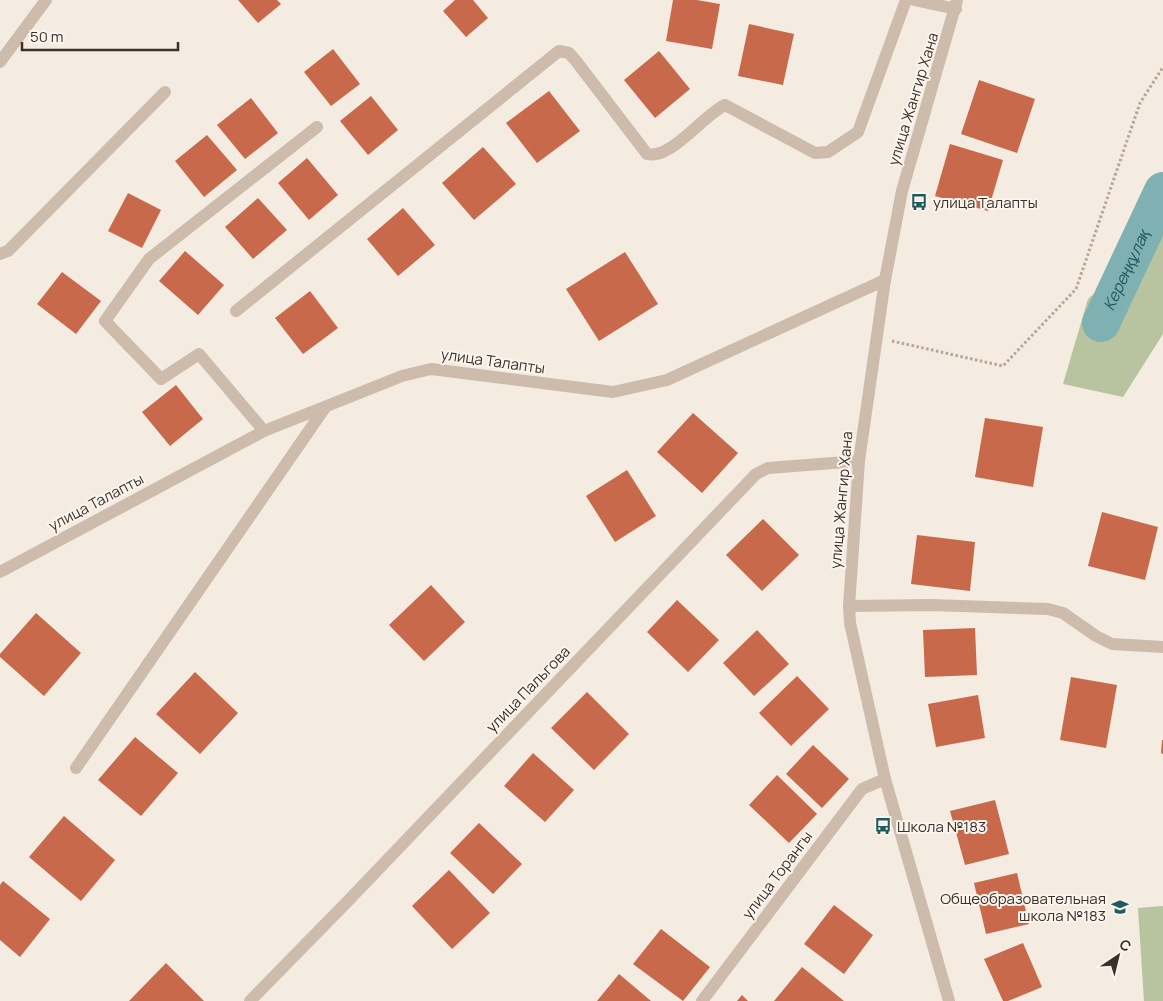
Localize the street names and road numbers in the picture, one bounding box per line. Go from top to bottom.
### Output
street label: улица Жангир Хана [883,30,943,168]
street label: улица Талапты [440,343,546,379]
street label: улица Жангир Хана [825,430,857,570]
street label: улица Талапты [45,468,147,536]
street label: улица Пальгова [481,641,575,737]
street label: улица Торангы [737,827,817,923]

